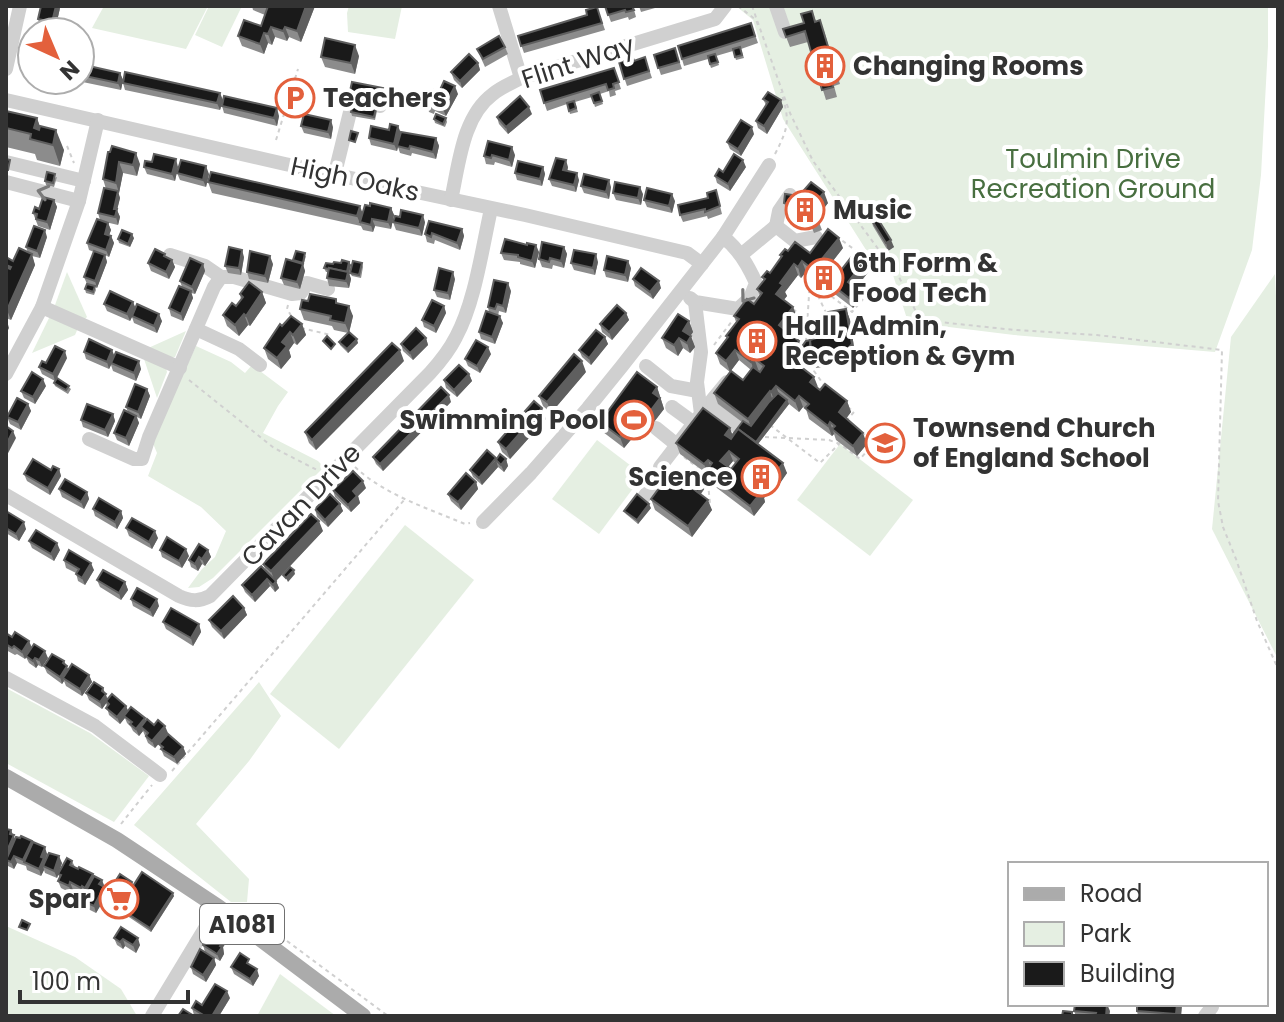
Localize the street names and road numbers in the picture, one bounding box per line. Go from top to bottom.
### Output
street label: Flint Way [517,27,639,97]
street label: High Oaks [287,148,423,210]
street label: Cavan Drive [233,435,369,575]
road number: A1081 [200,904,284,944]

